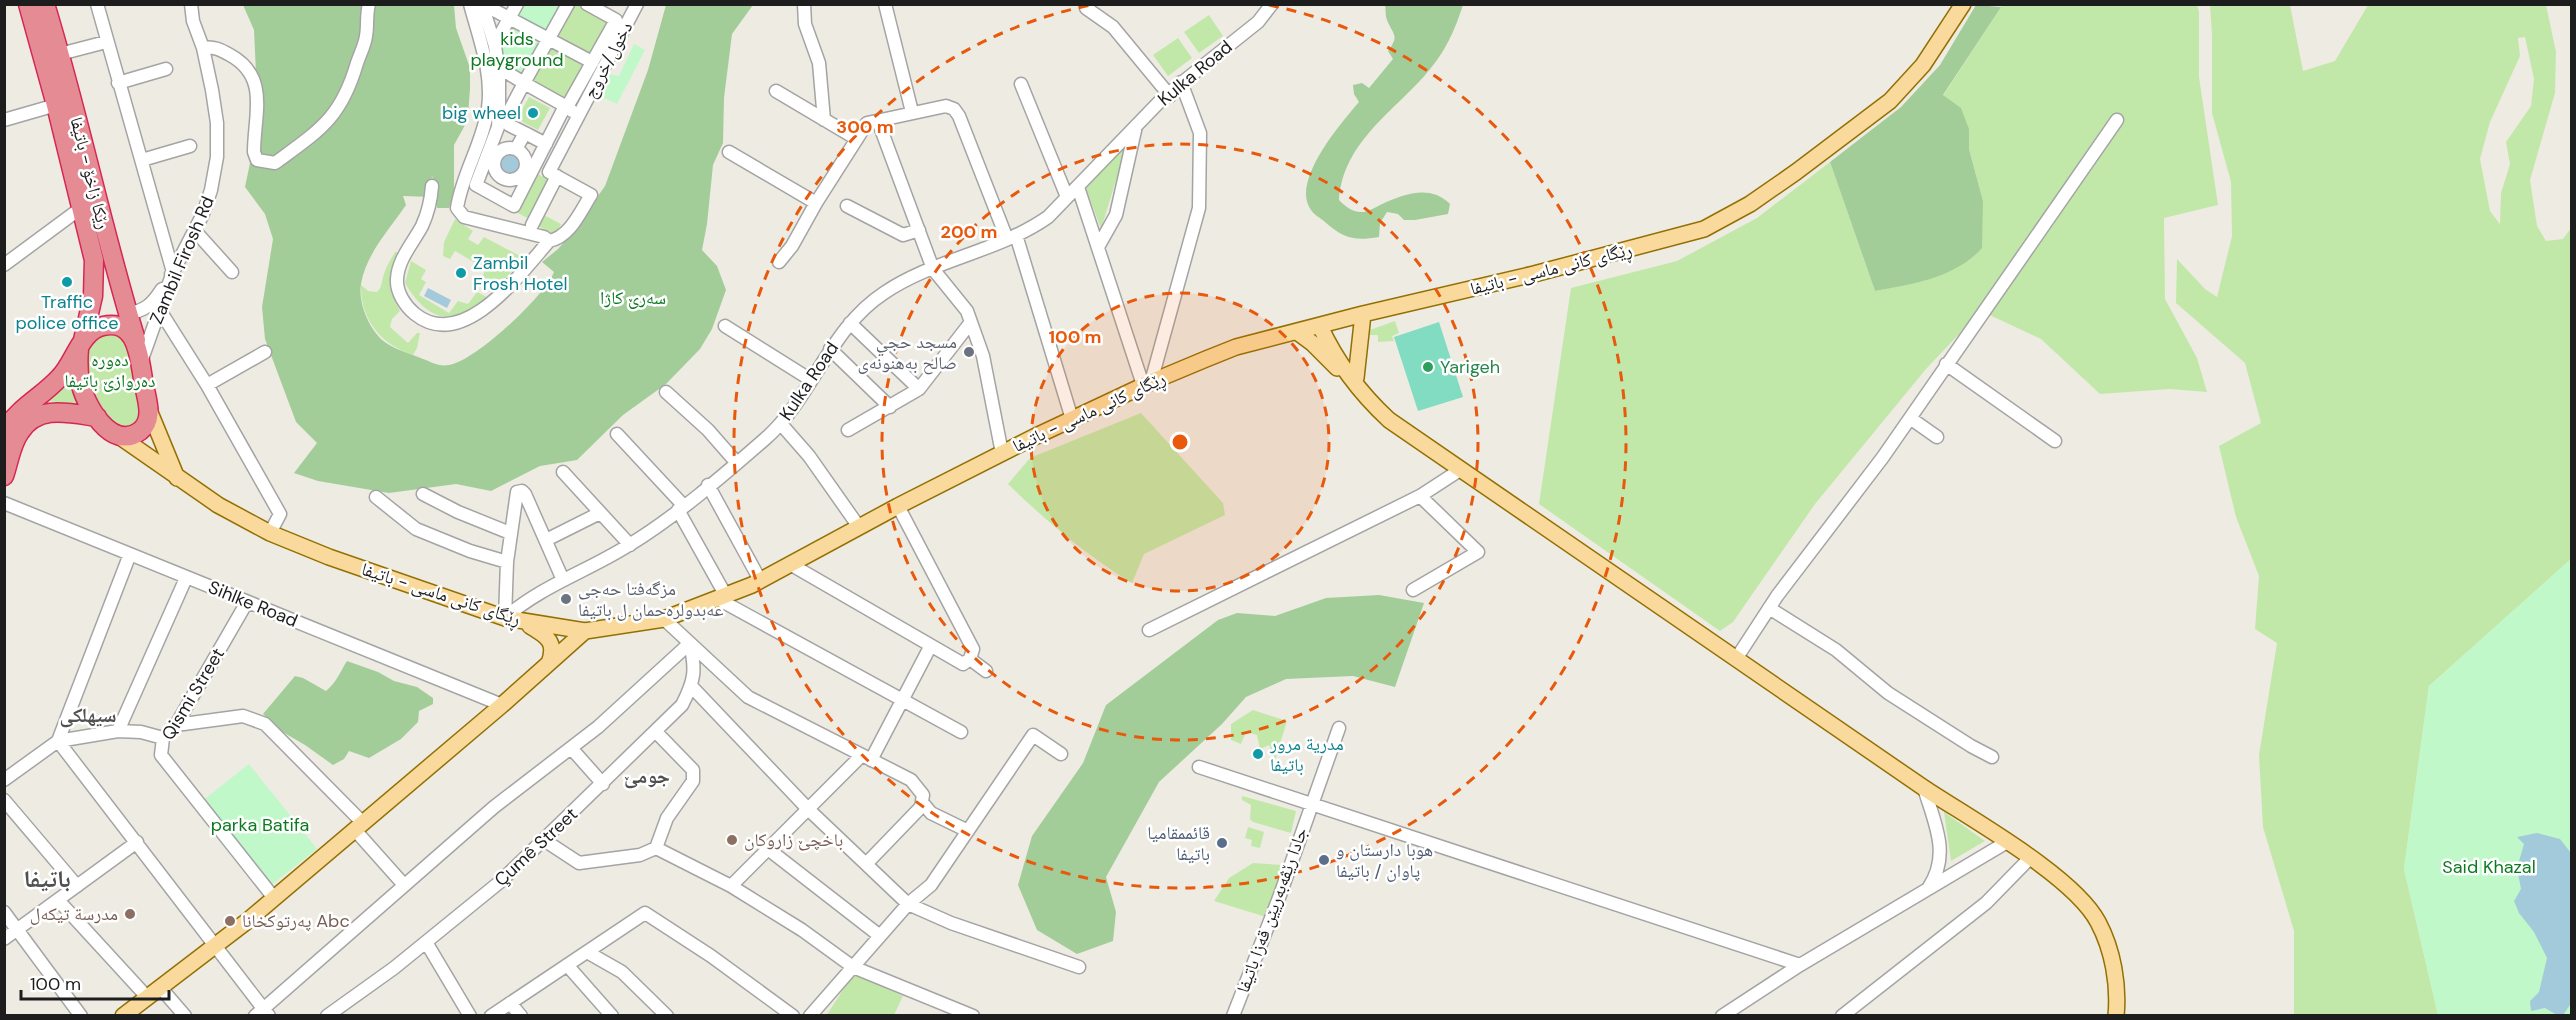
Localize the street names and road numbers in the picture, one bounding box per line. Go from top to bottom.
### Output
street label: دخول/خروج [578,17,638,103]
street label: Kulka Road [1153,35,1237,111]
street label: رێکا زاخۆ - باتیفا [64,114,116,232]
street label: Zambil Firosh Rd [144,192,220,328]
street label: ڕێگای کانی ماسی - باتيفا [1468,237,1635,302]
street label: Kulka Road [774,337,844,425]
street label: ڕێگای کانی ماسی - باتيفا [1009,366,1170,460]
street label: ڕێگای کانی ماسی - باتيفا [358,557,524,633]
street label: Sihlke Road [205,575,301,633]
street label: Qismi Street [156,643,230,745]
street label: Çumê Street [489,802,583,892]
street label: جادا رێڤه‌به‌ريێن قه‌زا باتيفا [1231,824,1313,996]

